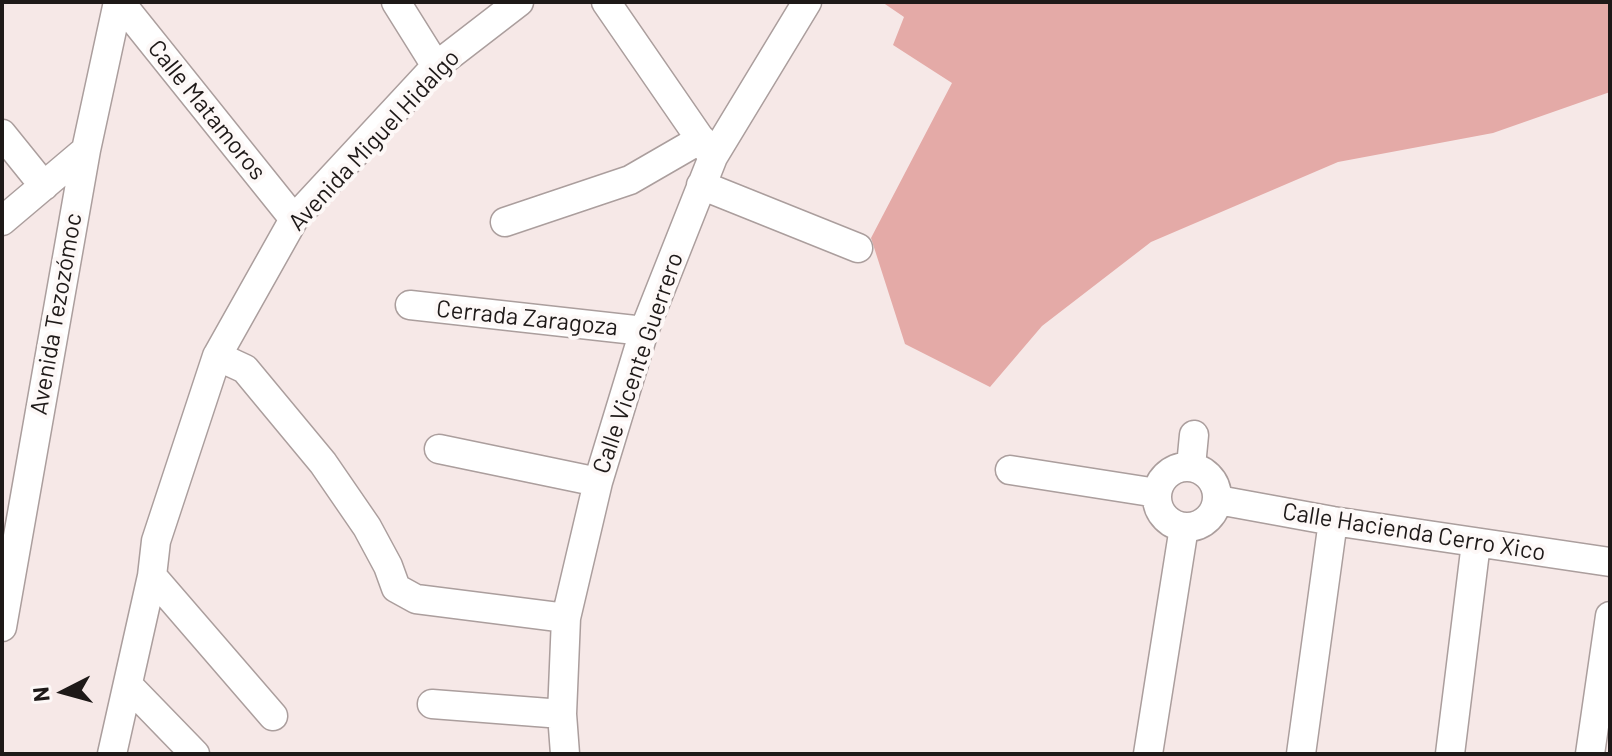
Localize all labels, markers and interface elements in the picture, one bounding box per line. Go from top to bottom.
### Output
street label: Calle Matamoros [142,34,272,186]
street label: Avenida Miguel Hidalgo [282,43,466,237]
street label: Avenida Tezozómoc [24,211,88,417]
street label: Calle Vicente Guerrero [587,249,689,477]
street label: Cerrada Zaragoza [435,294,619,342]
street label: Calle Hacienda Cerro Xico [1280,497,1548,567]
north arrow [24,652,104,732]
text: N [26,686,54,703]

